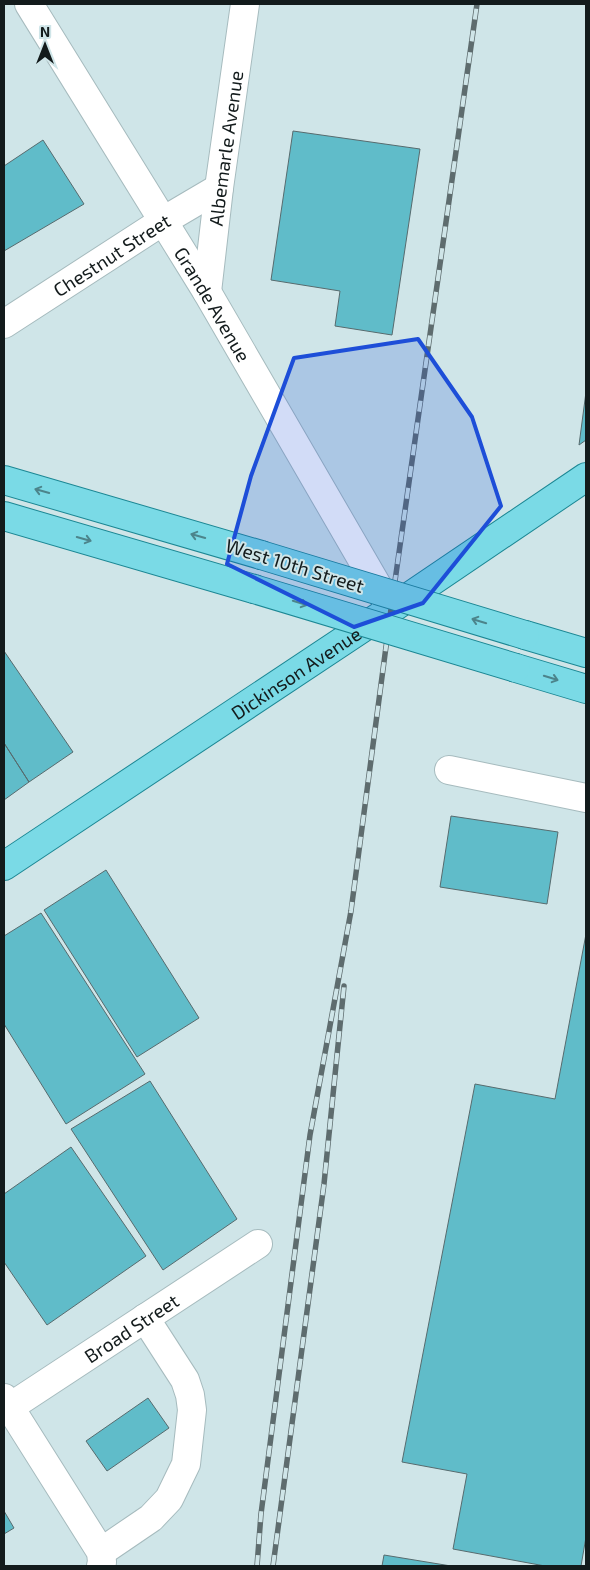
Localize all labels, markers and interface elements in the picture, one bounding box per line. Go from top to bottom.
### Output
north arrow [20,20,70,70]
text: N [40,23,50,40]
street label: Albemarle Avenue [203,69,247,227]
street label: Chestnut Street [48,208,174,301]
street label: Grande Avenue [170,242,256,365]
one-way arrow [34,485,50,495]
one-way arrow [190,531,206,541]
street label: West 10th Street [223,533,367,597]
one-way arrow [76,535,92,545]
one-way arrow [292,599,308,609]
one-way arrow [471,615,487,625]
street label: Dickinson Avenue [226,621,365,724]
one-way arrow [543,674,559,684]
street label: Broad Street [79,1288,183,1367]

